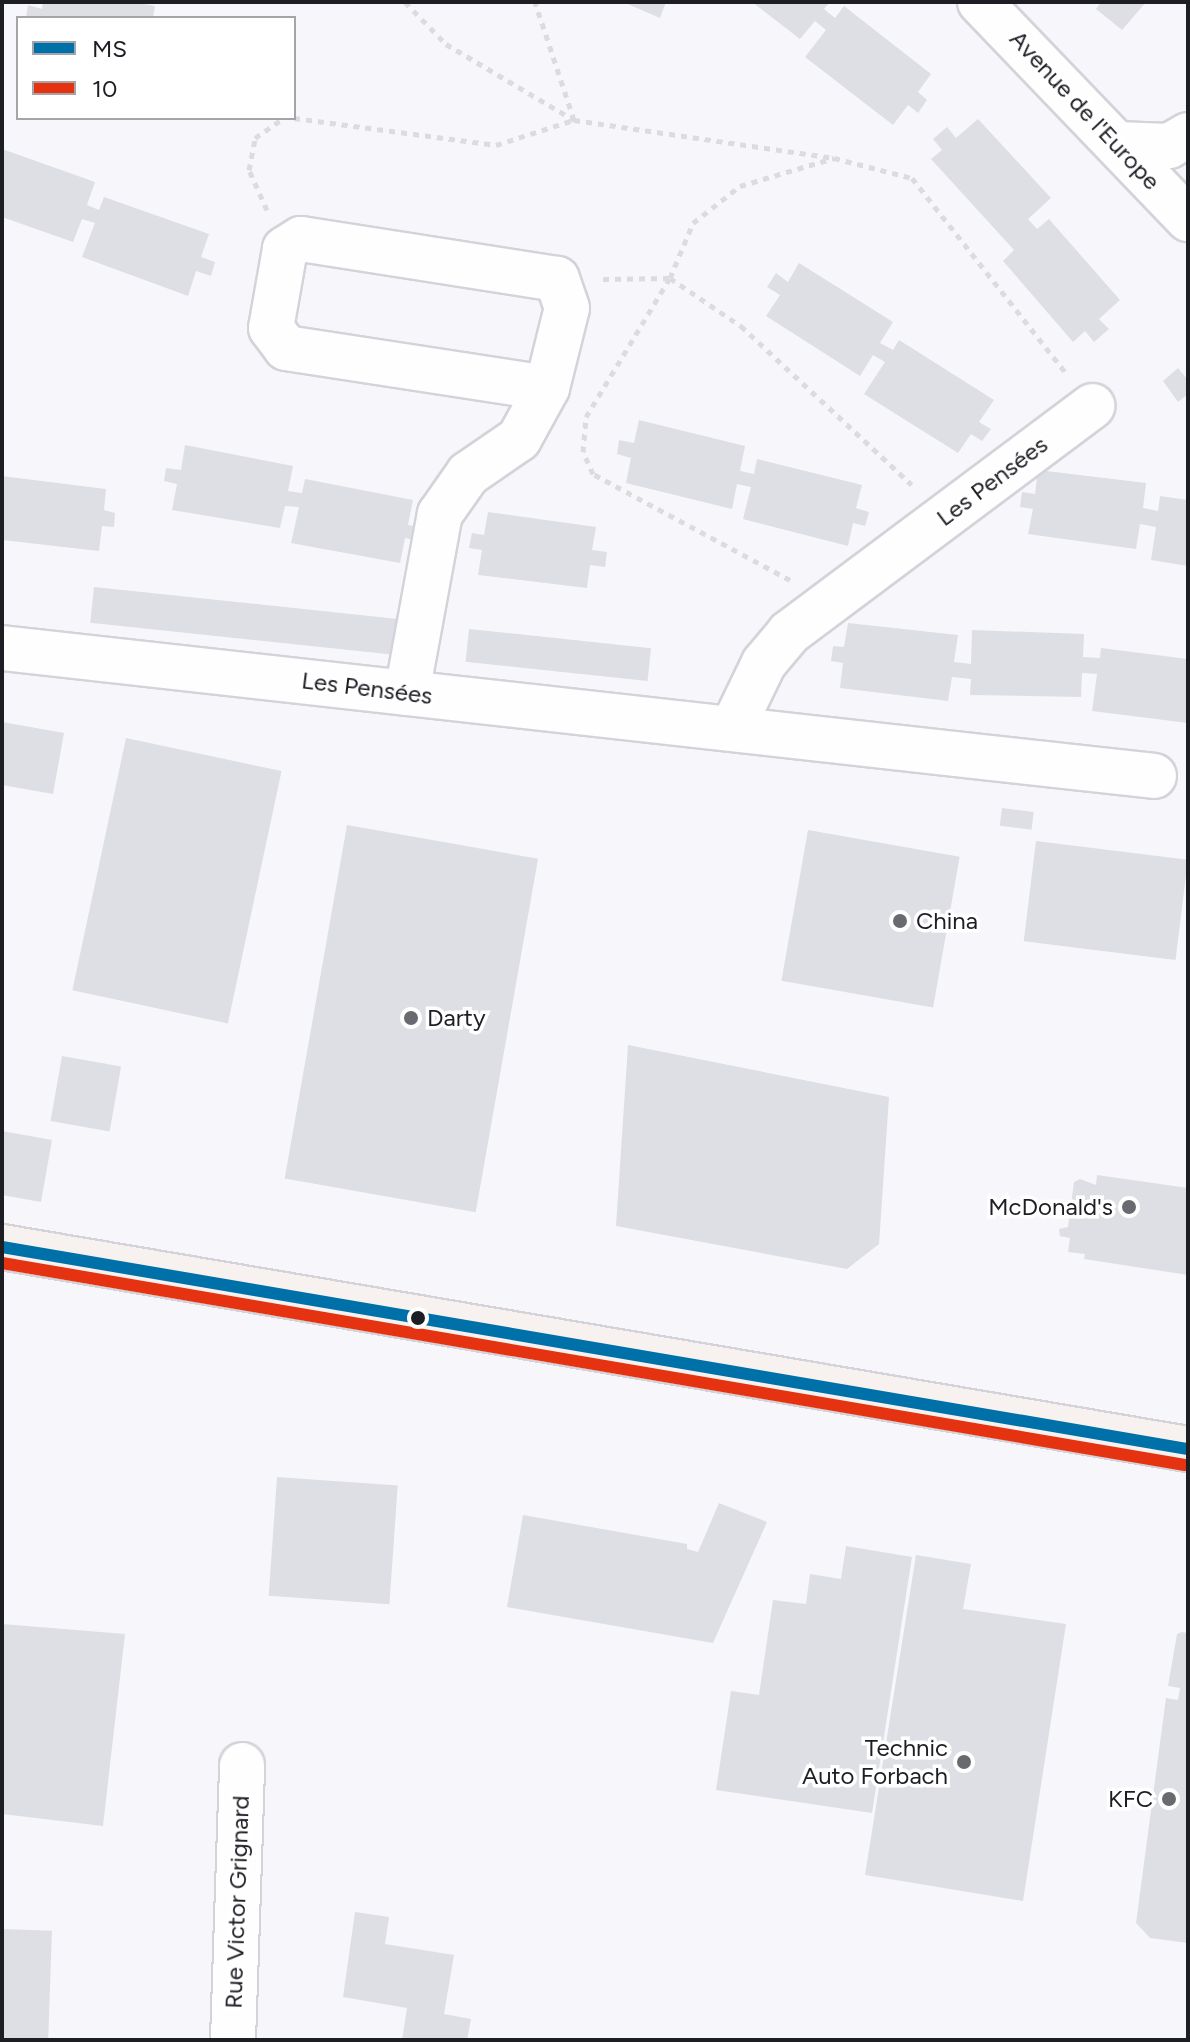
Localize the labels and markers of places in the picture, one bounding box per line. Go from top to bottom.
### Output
place label: China [916,907,978,935]
marker: China [891,912,909,930]
place label: Darty [427,1004,486,1032]
marker: Darty [402,1009,420,1027]
place label: McDonald's [988,1193,1113,1221]
marker: McDonald's [1120,1198,1138,1216]
unlabelled marker [410,1310,426,1326]
place label: Technic Auto Forbach [802,1734,948,1790]
marker: Technic Auto Forbach [955,1753,973,1771]
place label: KFC [1108,1785,1153,1813]
marker: KFC [1160,1790,1178,1808]

